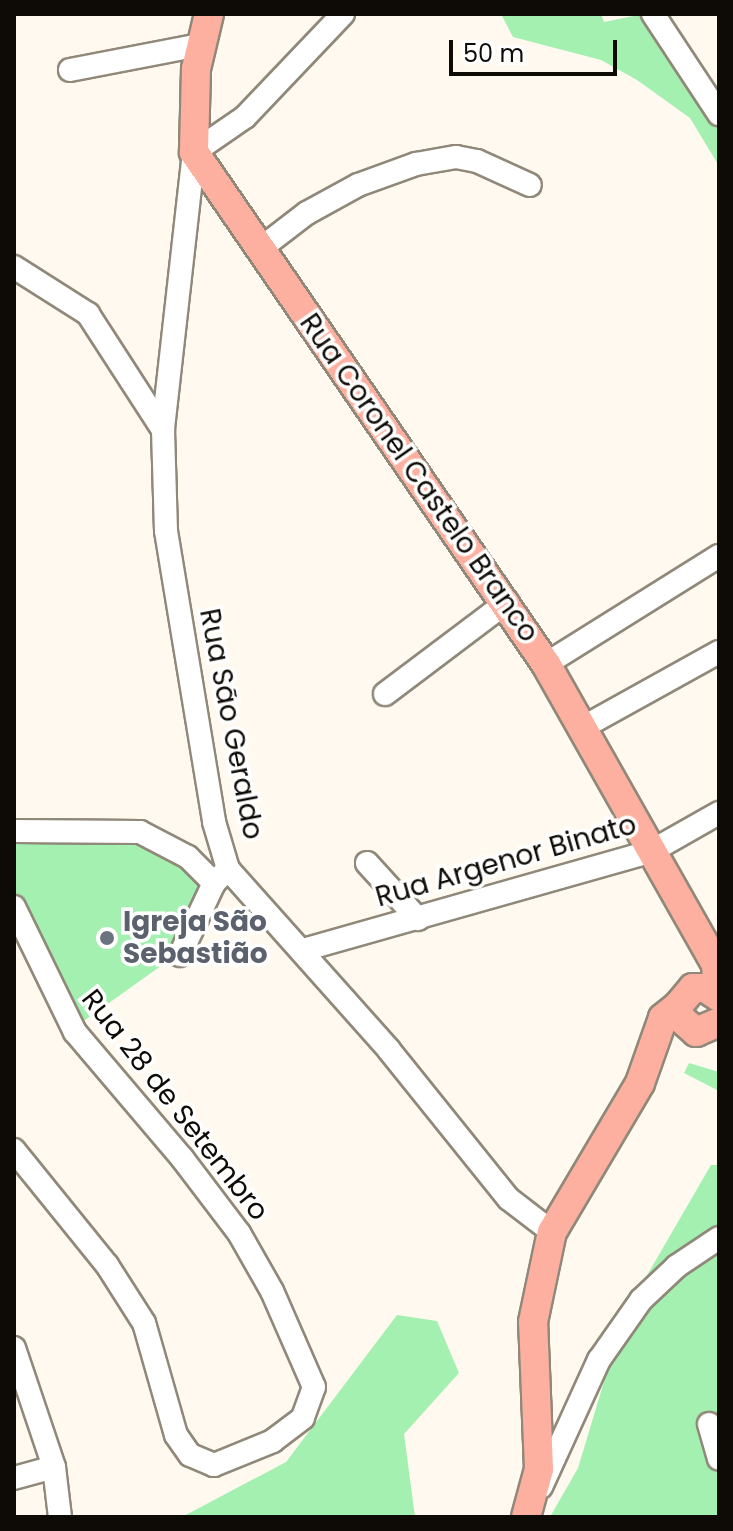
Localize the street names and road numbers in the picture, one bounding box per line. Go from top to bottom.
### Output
street label: Rua Coronel Castelo Branco [292,307,546,649]
street label: Rua São Geraldo [192,606,270,842]
street label: Rua Argenor Binato [372,808,640,914]
street label: Rua 28 de Setembro [74,983,276,1227]

